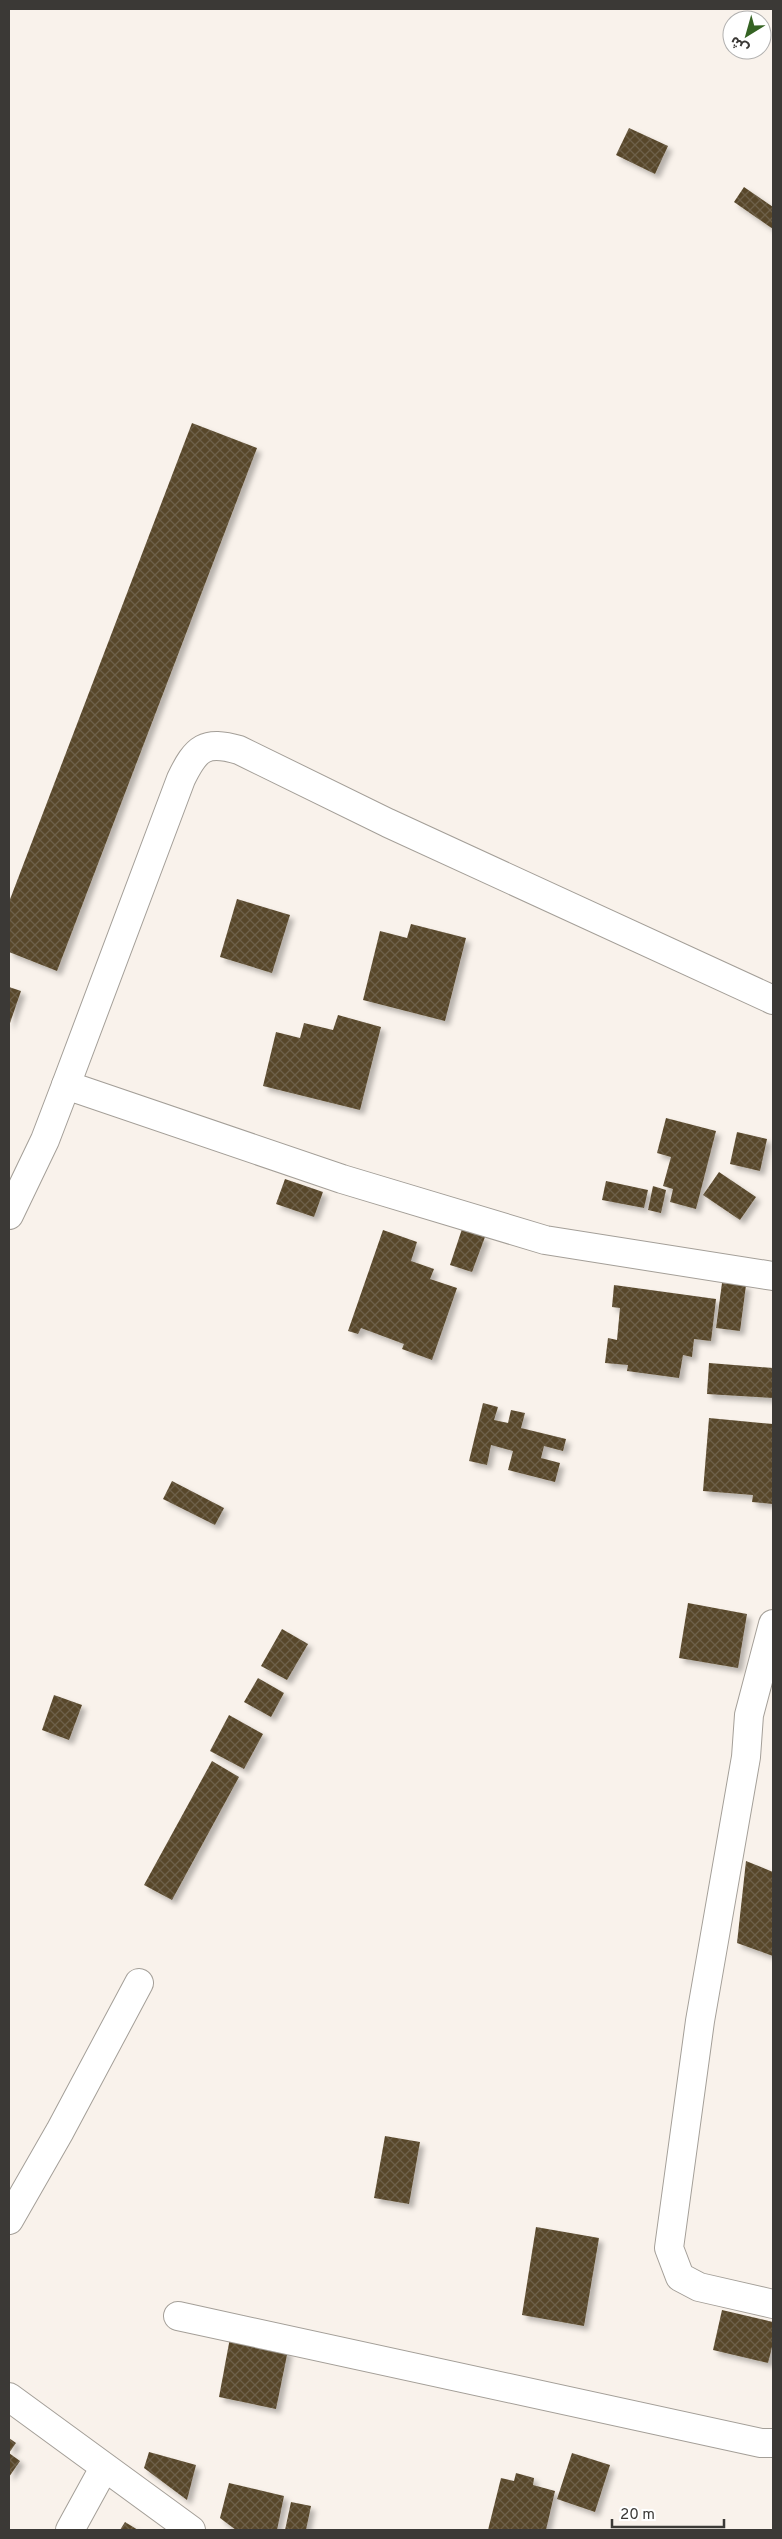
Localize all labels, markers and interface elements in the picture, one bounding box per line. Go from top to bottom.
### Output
north arrow [722,10,772,60]
text: ش [727,32,753,57]
scale bar [612,2496,724,2528]
text: 20 m [620,2506,655,2525]

